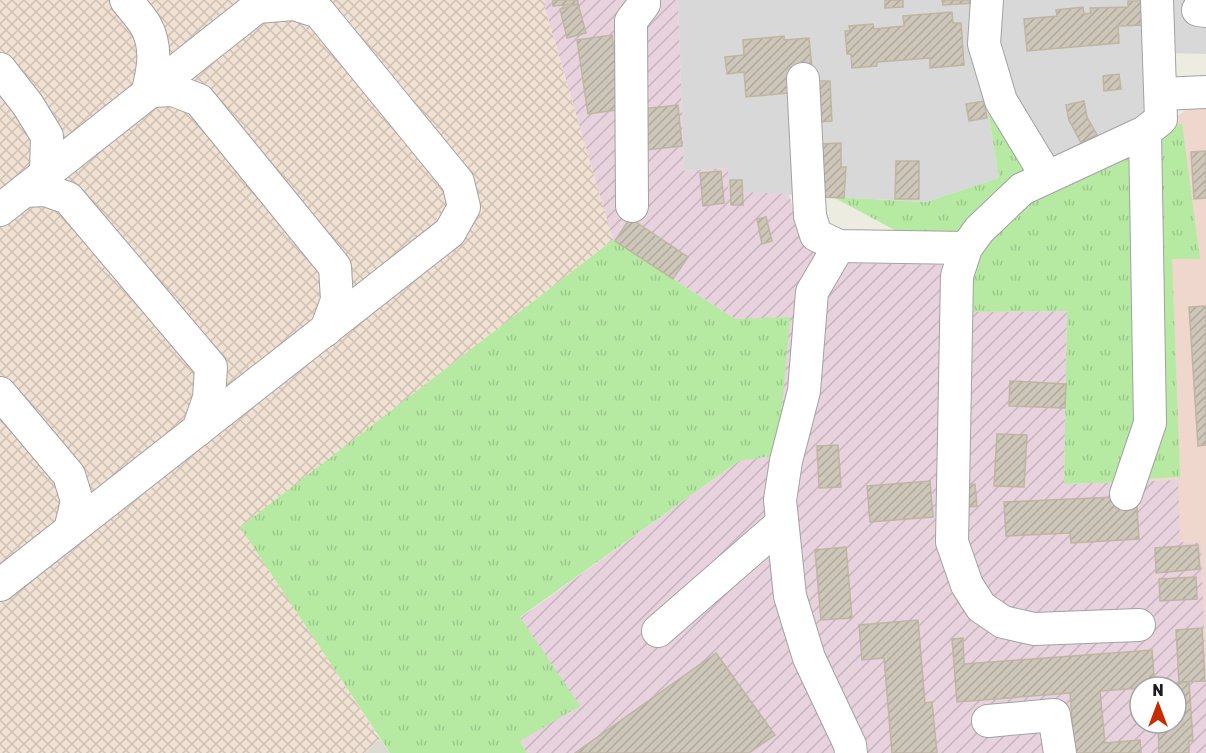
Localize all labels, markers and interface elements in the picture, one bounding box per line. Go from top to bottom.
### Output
north arrow [1128,675,1188,735]
text: N [1152,681,1164,700]

